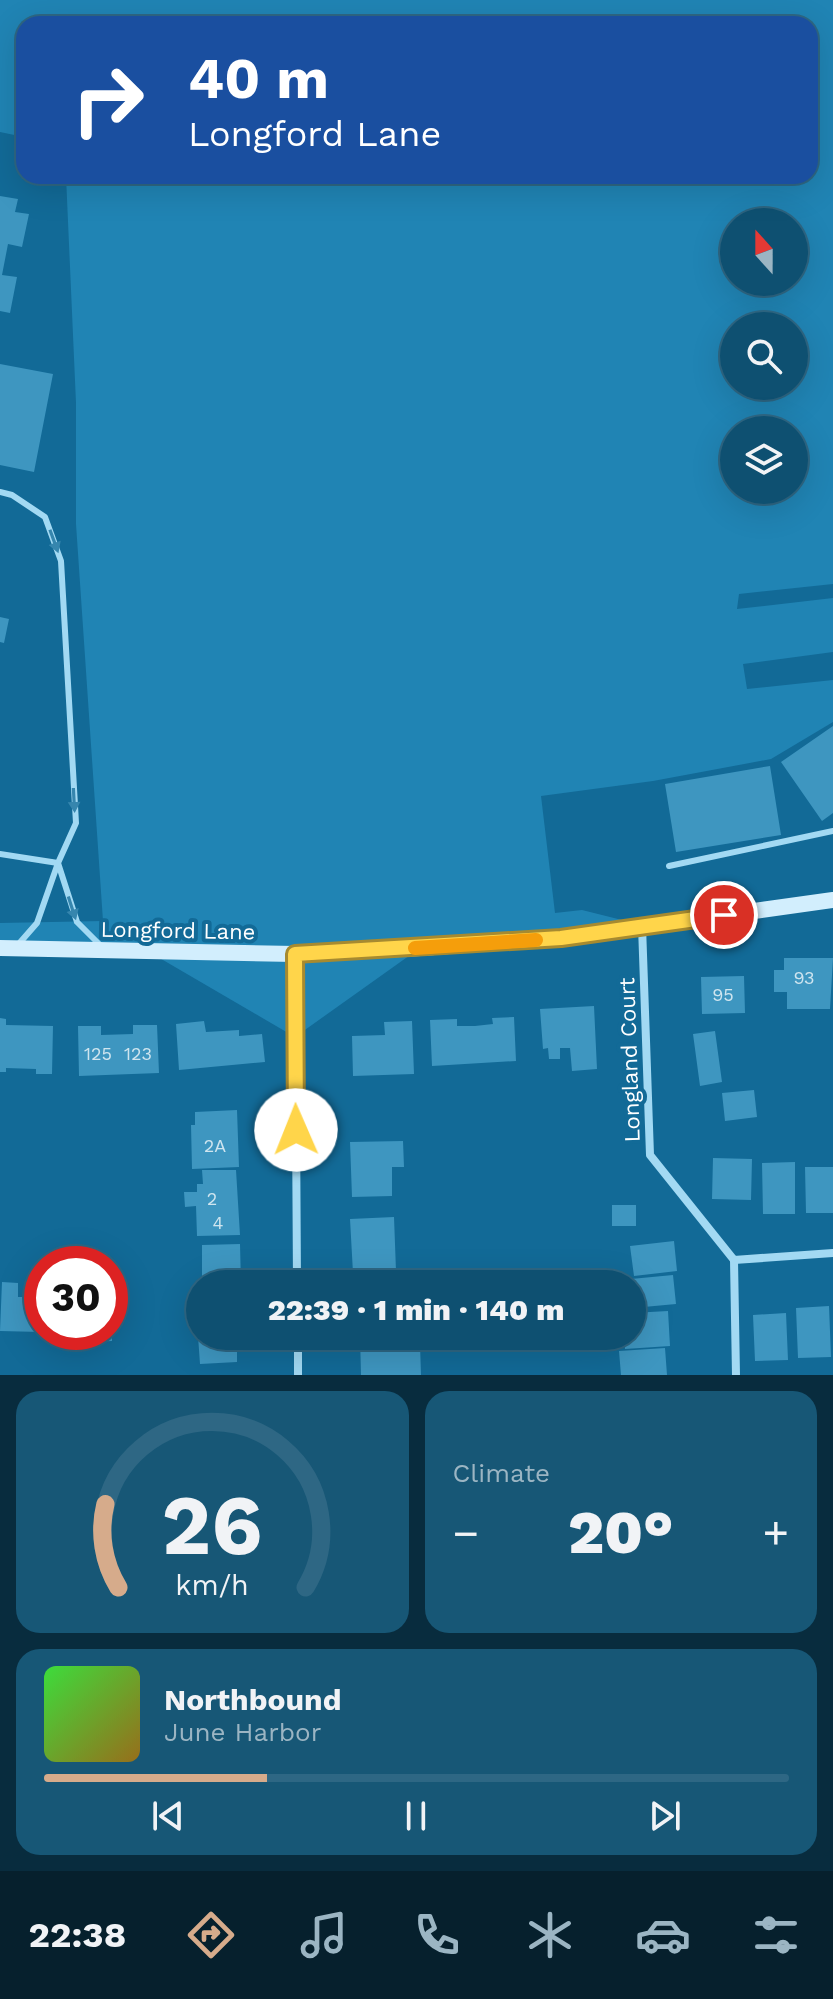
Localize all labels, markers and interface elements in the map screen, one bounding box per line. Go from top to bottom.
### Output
text: 40 m [188,46,329,112]
icon: right [56,48,160,152]
text: Longford Lane [188,113,441,155]
north arrow [720,208,808,296]
map controls [720,208,808,504]
button: search [720,312,808,400]
button: layers [720,416,808,504]
one-way arrow [48,530,61,554]
one-way arrow [68,788,81,813]
pin [690,881,758,949]
icon: arrive [702,893,746,937]
one-way arrow [67,896,79,920]
street label: Longford Lane [100,917,256,944]
house number: 93 [793,967,815,988]
street label: Longland Court [614,977,645,1143]
house number: 95 [712,984,734,1005]
house number: 125 [84,1043,112,1064]
house number: 123 [124,1043,152,1064]
position arrow [254,1088,338,1172]
house number: 2A [204,1135,226,1156]
house number: 2 [207,1188,217,1209]
house number: 4 [213,1212,224,1233]
speed limit sign: 30 [24,1246,128,1350]
text: 22:39 · 1 min · 140 m [268,1292,564,1327]
text: Climate [453,1458,550,1488]
text: 26 [162,1477,263,1574]
text: 20° [568,1497,674,1568]
text: − [453,1507,479,1559]
text: + [762,1507,789,1559]
text: km/h [175,1568,249,1602]
text: Northbound [164,1682,341,1717]
text: June Harbor [164,1717,321,1747]
icon: previous [146,1794,190,1838]
icon: pause [394,1794,438,1838]
icon: next [643,1794,687,1838]
icon: directions [183,1907,239,1963]
icon: music [296,1907,352,1963]
icon: phone [409,1907,465,1963]
icon: climate [522,1907,578,1963]
icon: car [635,1907,691,1963]
icon: filters [748,1907,804,1963]
text: 22:38 [29,1914,126,1956]

